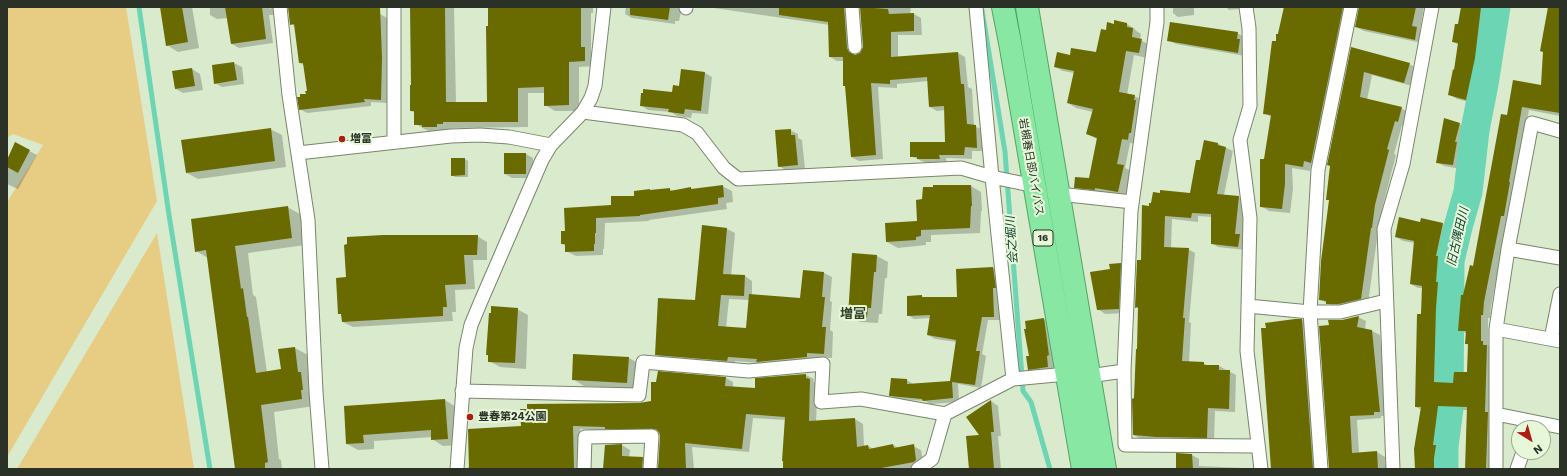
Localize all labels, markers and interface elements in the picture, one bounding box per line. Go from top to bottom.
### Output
street label: 岩槻春日部バイパス [1016,117,1046,217]
place label: 増富 [350,132,372,146]
marker: 増富 [337,134,347,144]
water label: 旧古隅田川 [1444,206,1472,268]
water label: 会之堀川 [1003,216,1021,264]
road number: 16 [1033,230,1053,246]
district label: 増富 [840,306,866,322]
place label: 豊春第24公園 [478,410,547,424]
marker: 豊春第24公園 [465,412,475,422]
north arrow [1511,420,1551,460]
text: N [1531,442,1545,457]

